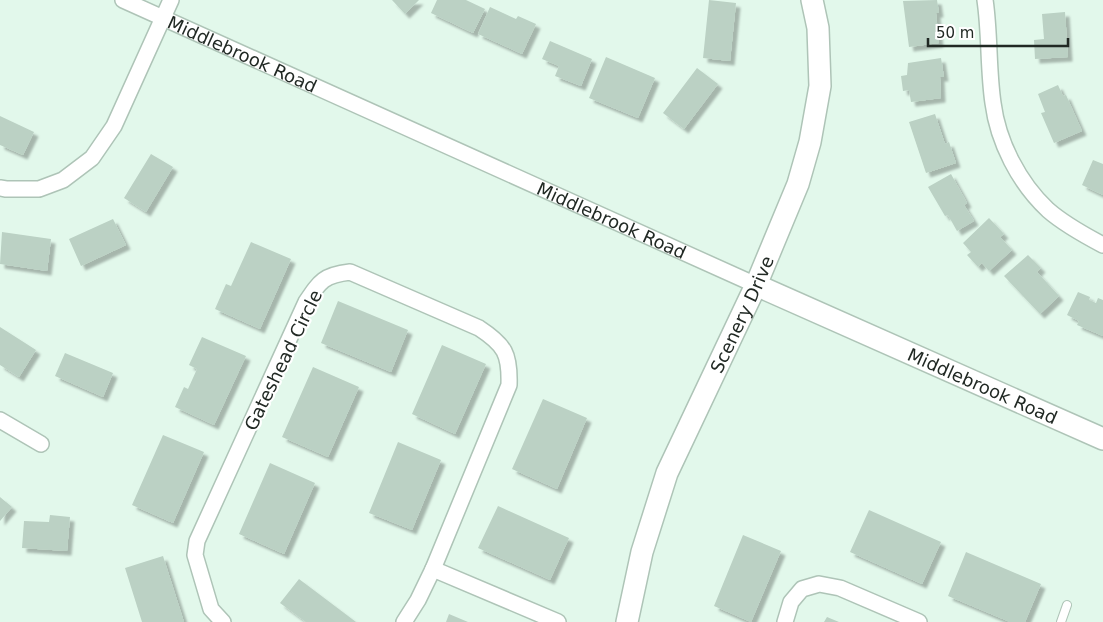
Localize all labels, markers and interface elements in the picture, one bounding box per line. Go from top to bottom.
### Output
street label: Middlebrook Road [165,11,320,96]
scale bar [928,15,1068,47]
text: 50 m [936,24,974,42]
street label: Middlebrook Road [534,177,690,263]
street label: Scenery Drive [706,252,778,376]
street label: Gateshead Circle [240,286,326,434]
street label: Middlebrook Road [905,343,1061,428]

